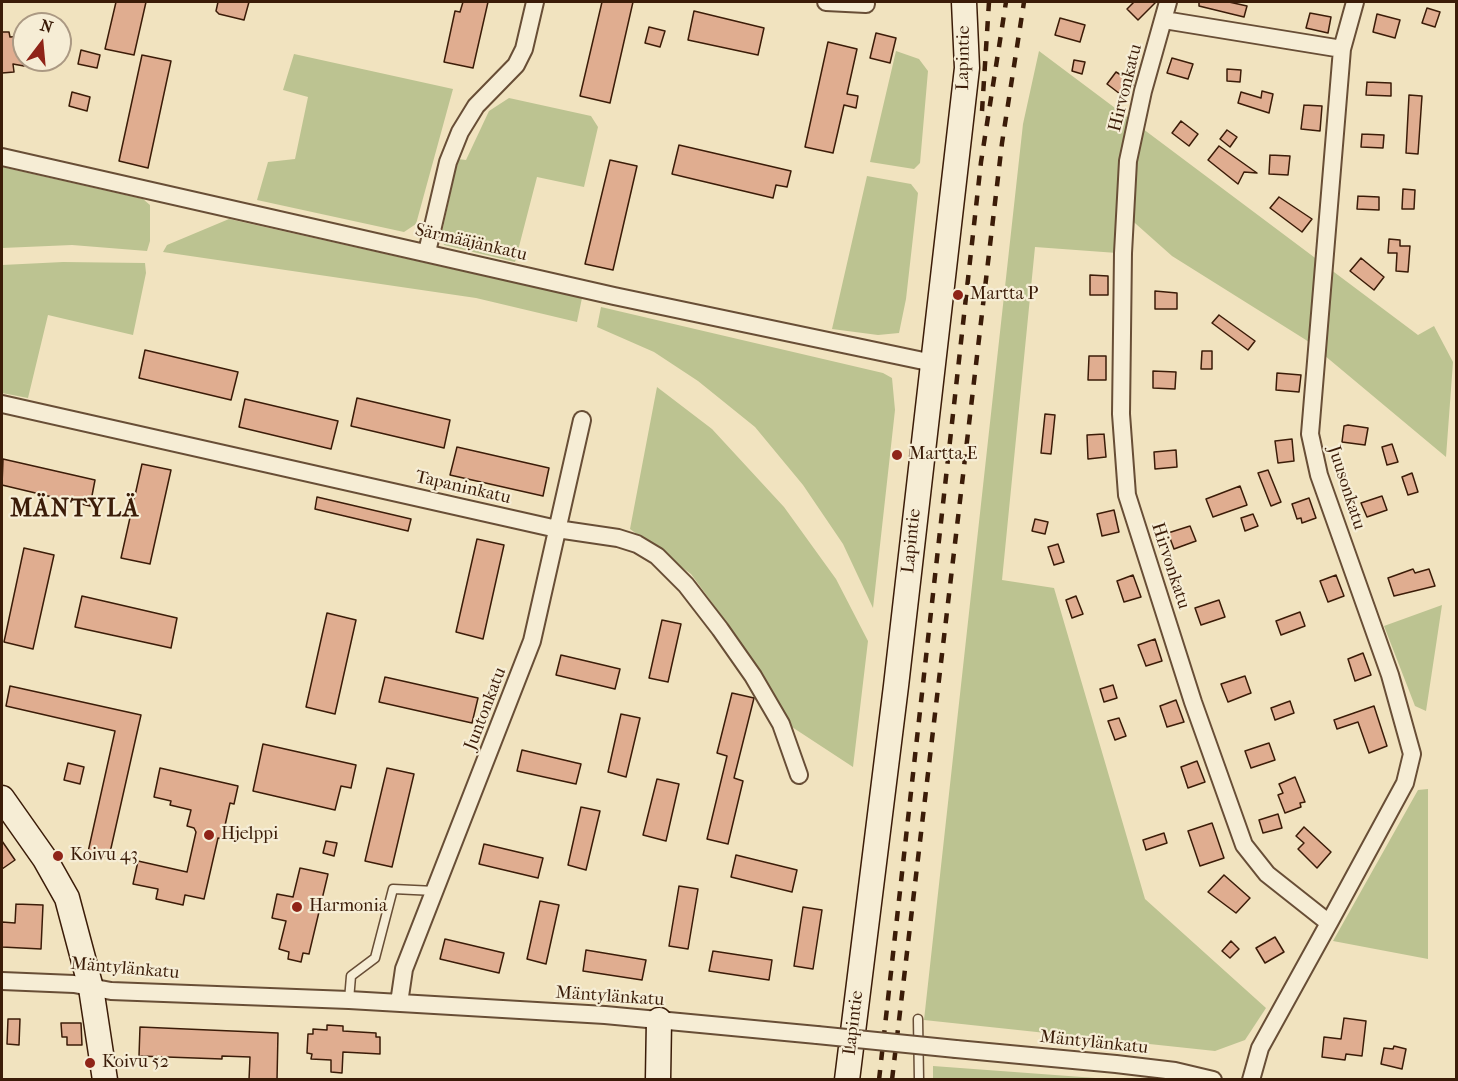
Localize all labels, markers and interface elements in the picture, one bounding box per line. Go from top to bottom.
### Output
north arrow [12,12,72,72]
text: N [38,15,55,37]
street label: Lapintie [953,25,975,91]
street label: Hirvonkatu [1105,42,1147,134]
street label: Särmääjänkatu [413,220,529,266]
place label: Martta P [970,284,1038,306]
marker: Martta P [951,288,965,302]
street label: Juusonkatu [1322,443,1370,533]
place label: Martta E [909,444,978,466]
marker: Martta E [890,448,904,462]
street label: Tapaninkatu [413,467,513,509]
district label: MÄNTYLÄ [10,496,140,524]
street label: Lapintie [898,508,926,574]
street label: Hirvonkatu [1146,520,1194,612]
street label: Juntonkatu [460,665,512,753]
place label: Hjelppi [221,824,278,846]
marker: Hjelppi [202,828,216,842]
place label: Koivu 43 [70,845,138,867]
marker: Koivu 43 [51,849,65,863]
place label: Harmonia [309,896,387,918]
marker: Harmonia [290,900,304,914]
street label: Mäntylänkatu [70,953,180,985]
street label: Mäntylänkatu [555,982,665,1012]
street label: Lapintie [839,989,869,1057]
street label: Mäntylänkatu [1039,1027,1149,1059]
place label: Koivu 52 [102,1052,169,1074]
marker: Koivu 52 [83,1056,97,1070]

